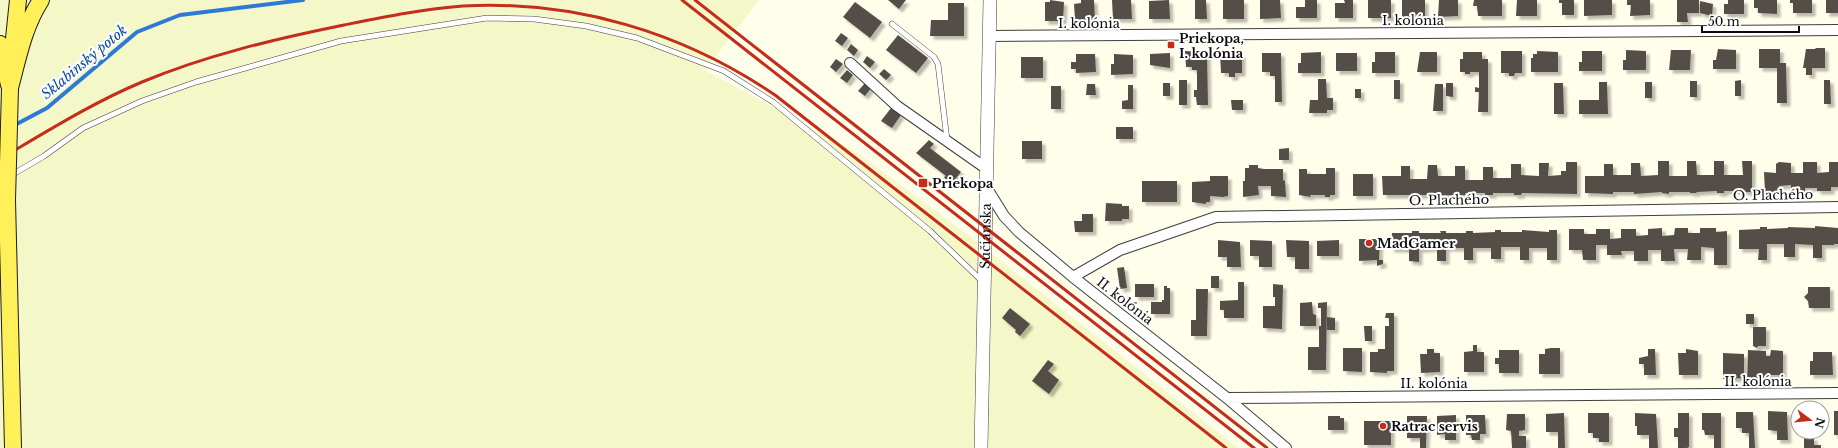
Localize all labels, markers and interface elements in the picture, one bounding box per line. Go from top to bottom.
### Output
scale bar [1702,8,1799,34]
street label: I. kolónia [1382,12,1445,29]
text: 50 m [1708,14,1740,29]
street label: I. kolónia [1058,15,1121,32]
water label: Sklabinský potok [37,21,131,103]
place label: Priekopa, I. kolónia [1179,30,1244,62]
marker: Priekopa, I. kolónia [1166,40,1176,50]
place label: Priekopa [932,175,994,192]
marker: Priekopa [917,177,929,189]
street label: O. Plachého [1733,186,1813,204]
street label: O. Plachého [1409,191,1489,209]
street label: Sučianska [976,202,994,269]
place label: MadGamer [1377,235,1456,252]
marker: MadGamer [1364,238,1374,248]
street label: II. kolónia [1093,274,1157,329]
street label: II. kolónia [1724,373,1792,390]
street label: II. kolónia [1400,375,1468,392]
north arrow [1790,400,1830,440]
text: N [1811,416,1828,430]
place label: Ratrac servis [1391,418,1478,435]
marker: Ratrac servis [1378,421,1388,431]

